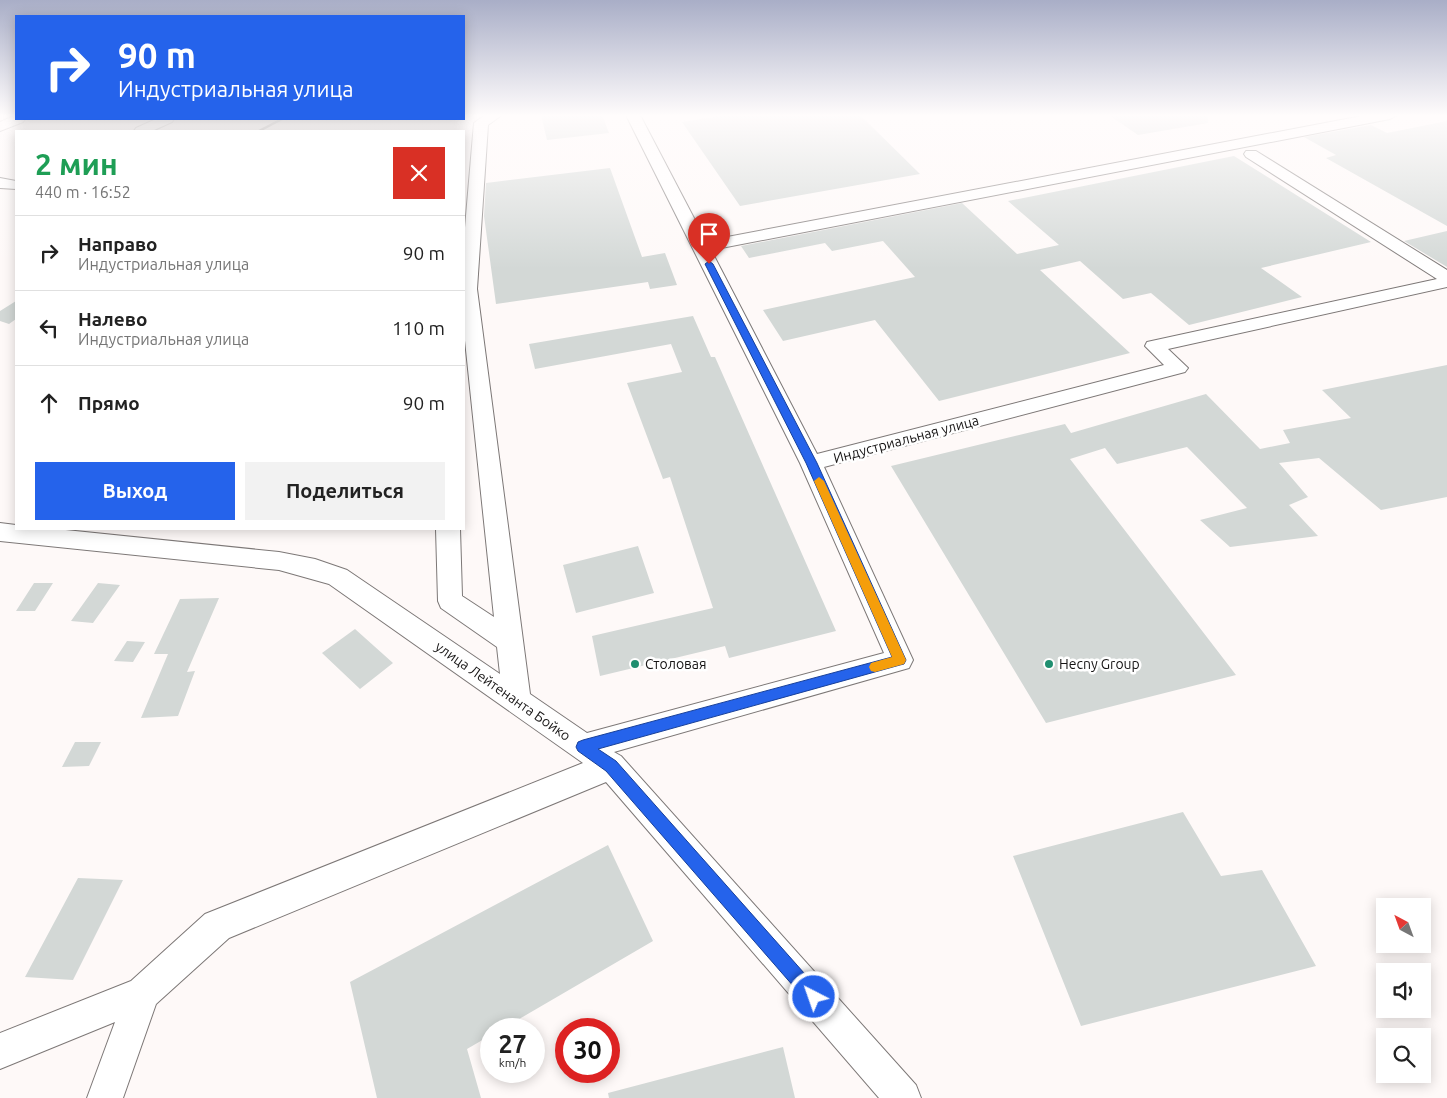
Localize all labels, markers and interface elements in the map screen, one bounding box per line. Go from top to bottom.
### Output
icon: right [35,35,100,100]
text: 90 m [118,35,196,75]
text: Индустриальная улица [118,76,354,101]
text: 2 мин [35,147,118,181]
button: close [393,147,445,199]
text: 440 m · 16:52 [35,183,131,201]
pin [688,213,730,264]
icon: arrive [695,220,723,248]
text: Направо [78,233,158,255]
icon: right [35,239,63,267]
text: 90 m [403,242,445,264]
text: Индустриальная улица [78,255,249,273]
text: Налево [78,308,147,330]
icon: left [35,314,63,342]
text: 110 m [392,317,445,339]
text: Индустриальная улица [78,330,249,348]
icon: ahead [35,389,63,417]
text: Прямо [78,392,140,414]
text: 90 m [403,392,445,414]
street label: Индустриальная улица [832,412,980,466]
button: Выход [35,462,235,520]
button: Поделиться [245,462,445,520]
street label: улица Лейтенанта Бойко [432,638,574,744]
place label: Столовая [645,656,707,672]
place label: Hecny Group [1059,656,1140,672]
marker: Столовая [629,658,641,670]
marker: Hecny Group [1043,658,1055,670]
north arrow [1376,898,1431,952]
map controls [1376,898,1431,1083]
button: sound [1376,963,1431,1018]
position arrow [787,970,839,1022]
speed limit sign: 30 [555,1018,620,1083]
button: search [1376,1028,1431,1083]
text: 27 [498,1030,527,1058]
text: km/h [499,1056,526,1069]

